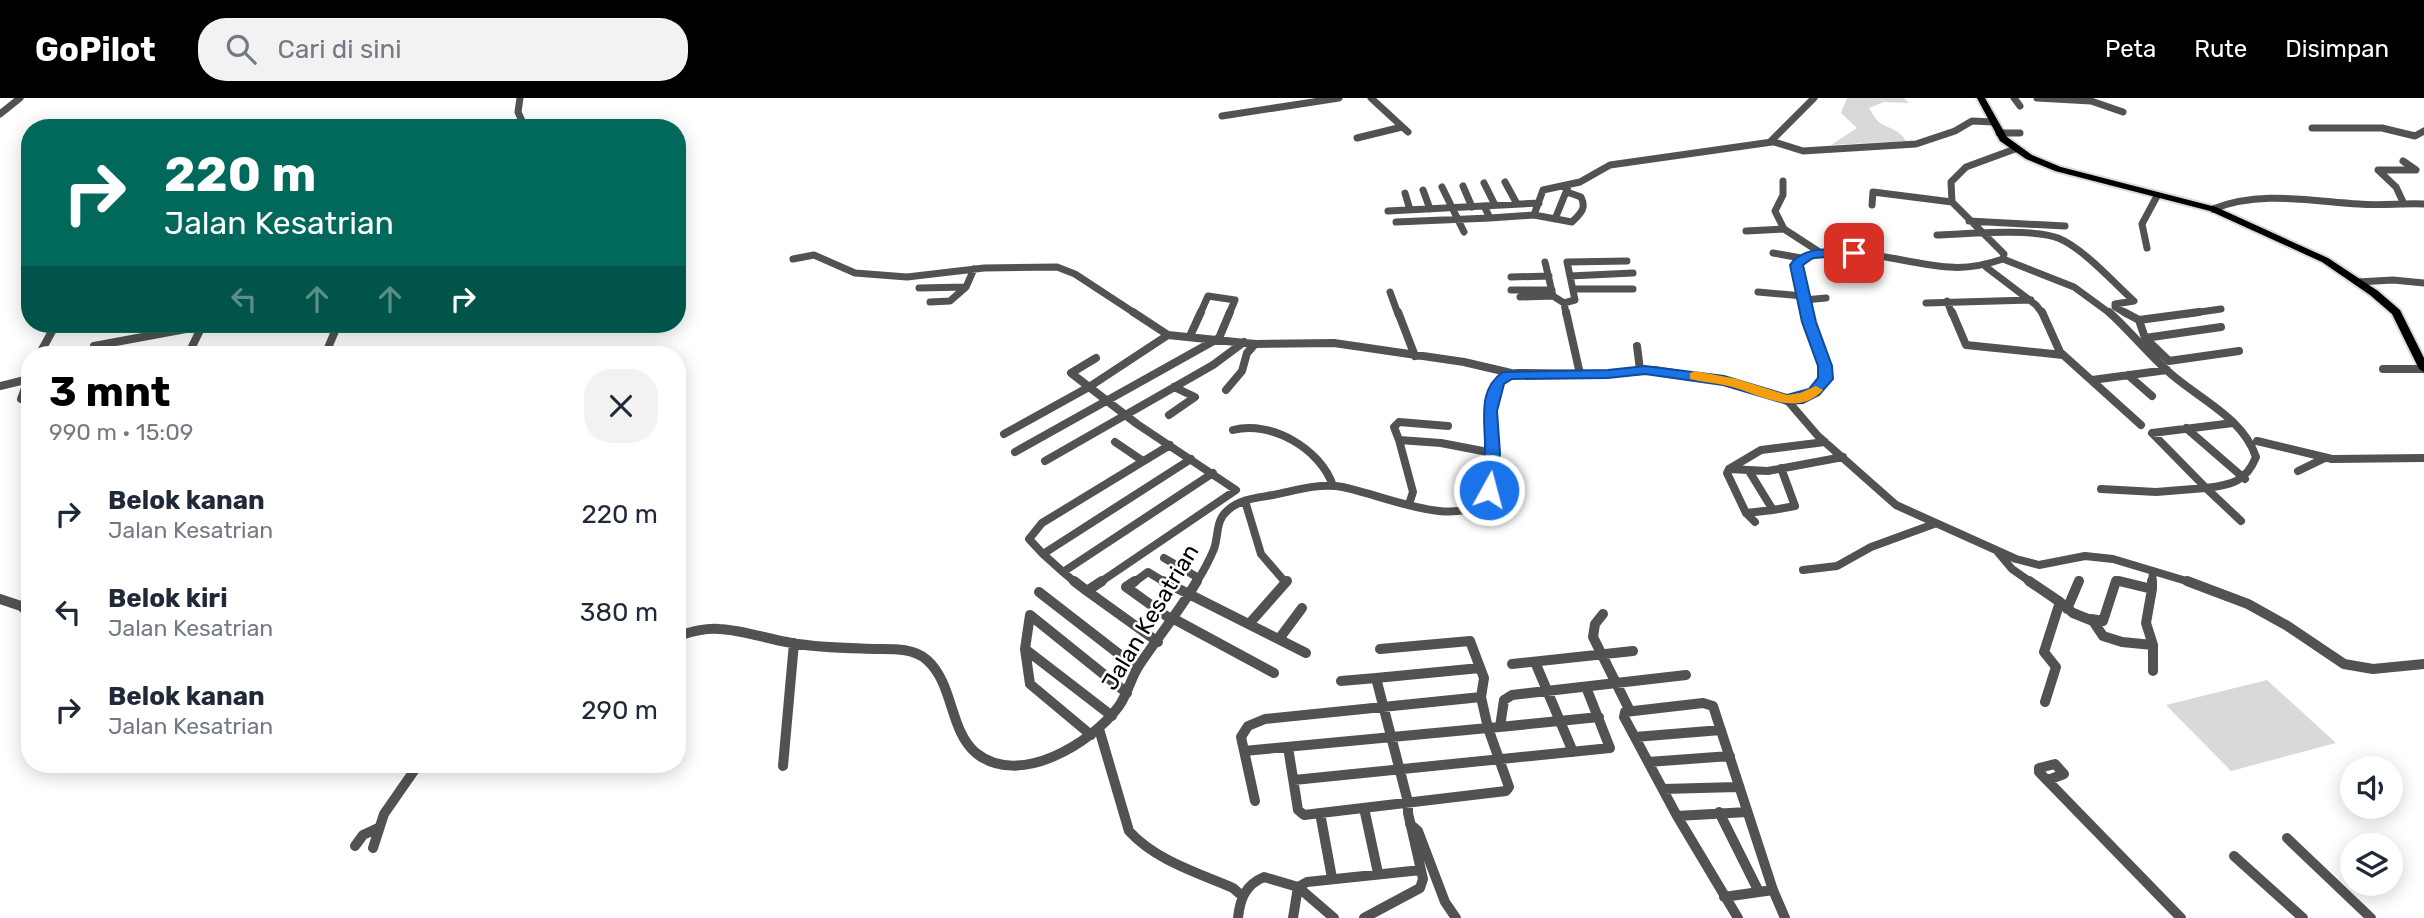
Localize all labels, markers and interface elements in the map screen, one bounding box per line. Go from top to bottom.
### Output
search box [198,18,688,81]
text: GoPilot [35,30,156,69]
icon: search [222,30,260,68]
text: Cari di sini [278,34,402,65]
text: Peta [2105,35,2156,63]
text: Rute [2194,35,2247,63]
text: Disimpan [2285,35,2389,63]
text: 220 m [164,145,316,203]
icon: right [49,147,140,238]
text: Jalan Kesatrian [164,204,394,242]
pin [1824,223,1884,283]
icon: arrive [1835,234,1873,272]
icon: left [225,280,263,318]
icon: ahead [298,280,336,318]
icon: ahead [371,280,409,318]
icon: right [444,280,482,318]
text: 3 mnt [49,367,171,417]
button: close [584,369,658,443]
text: 990 m · 15:09 [49,418,193,446]
position arrow [1452,453,1526,527]
text: Belok kanan [108,485,265,516]
icon: right [49,495,87,533]
text: 220 m [581,499,658,530]
text: Jalan Kesatrian [108,516,273,544]
street label: Jalan Kesatrian [1095,539,1205,695]
text: Belok kiri [108,583,228,614]
icon: left [49,593,87,631]
text: 380 m [580,597,658,628]
text: Jalan Kesatrian [108,614,273,642]
text: Belok kanan [108,681,265,712]
icon: right [49,691,87,729]
text: 290 m [581,695,658,726]
text: Jalan Kesatrian [108,712,273,740]
map controls [2340,756,2403,896]
button: sound [2340,756,2403,819]
button: layers [2340,833,2403,896]

